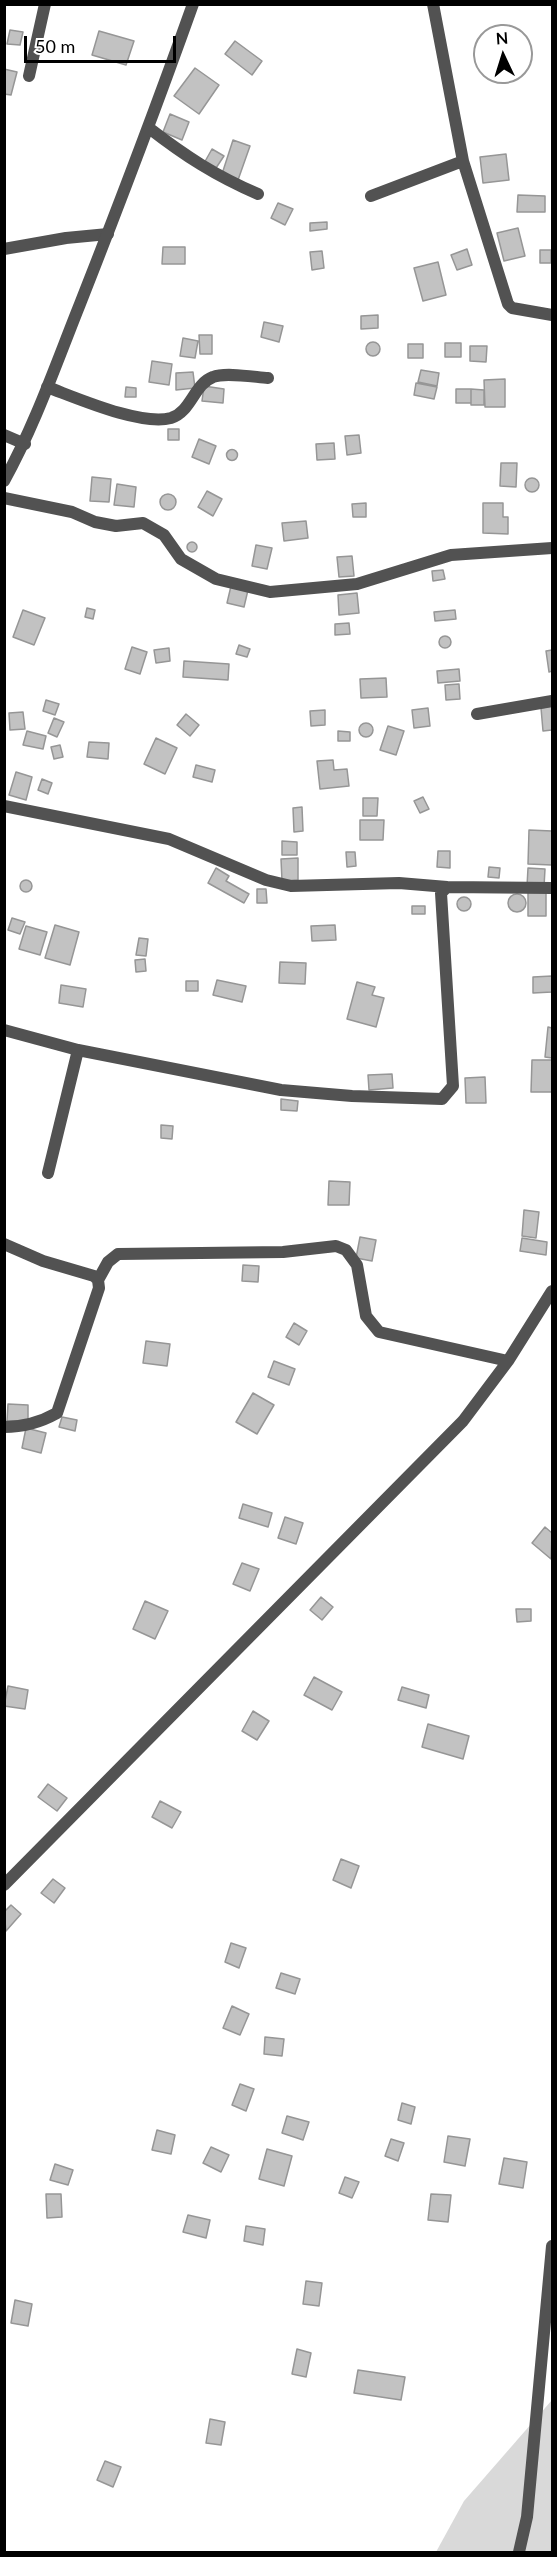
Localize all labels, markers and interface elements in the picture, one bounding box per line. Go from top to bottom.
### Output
scale bar [27,24,178,62]
north arrow [473,24,533,84]
text: N [495,28,509,47]
text: 50 m [35,35,75,57]

